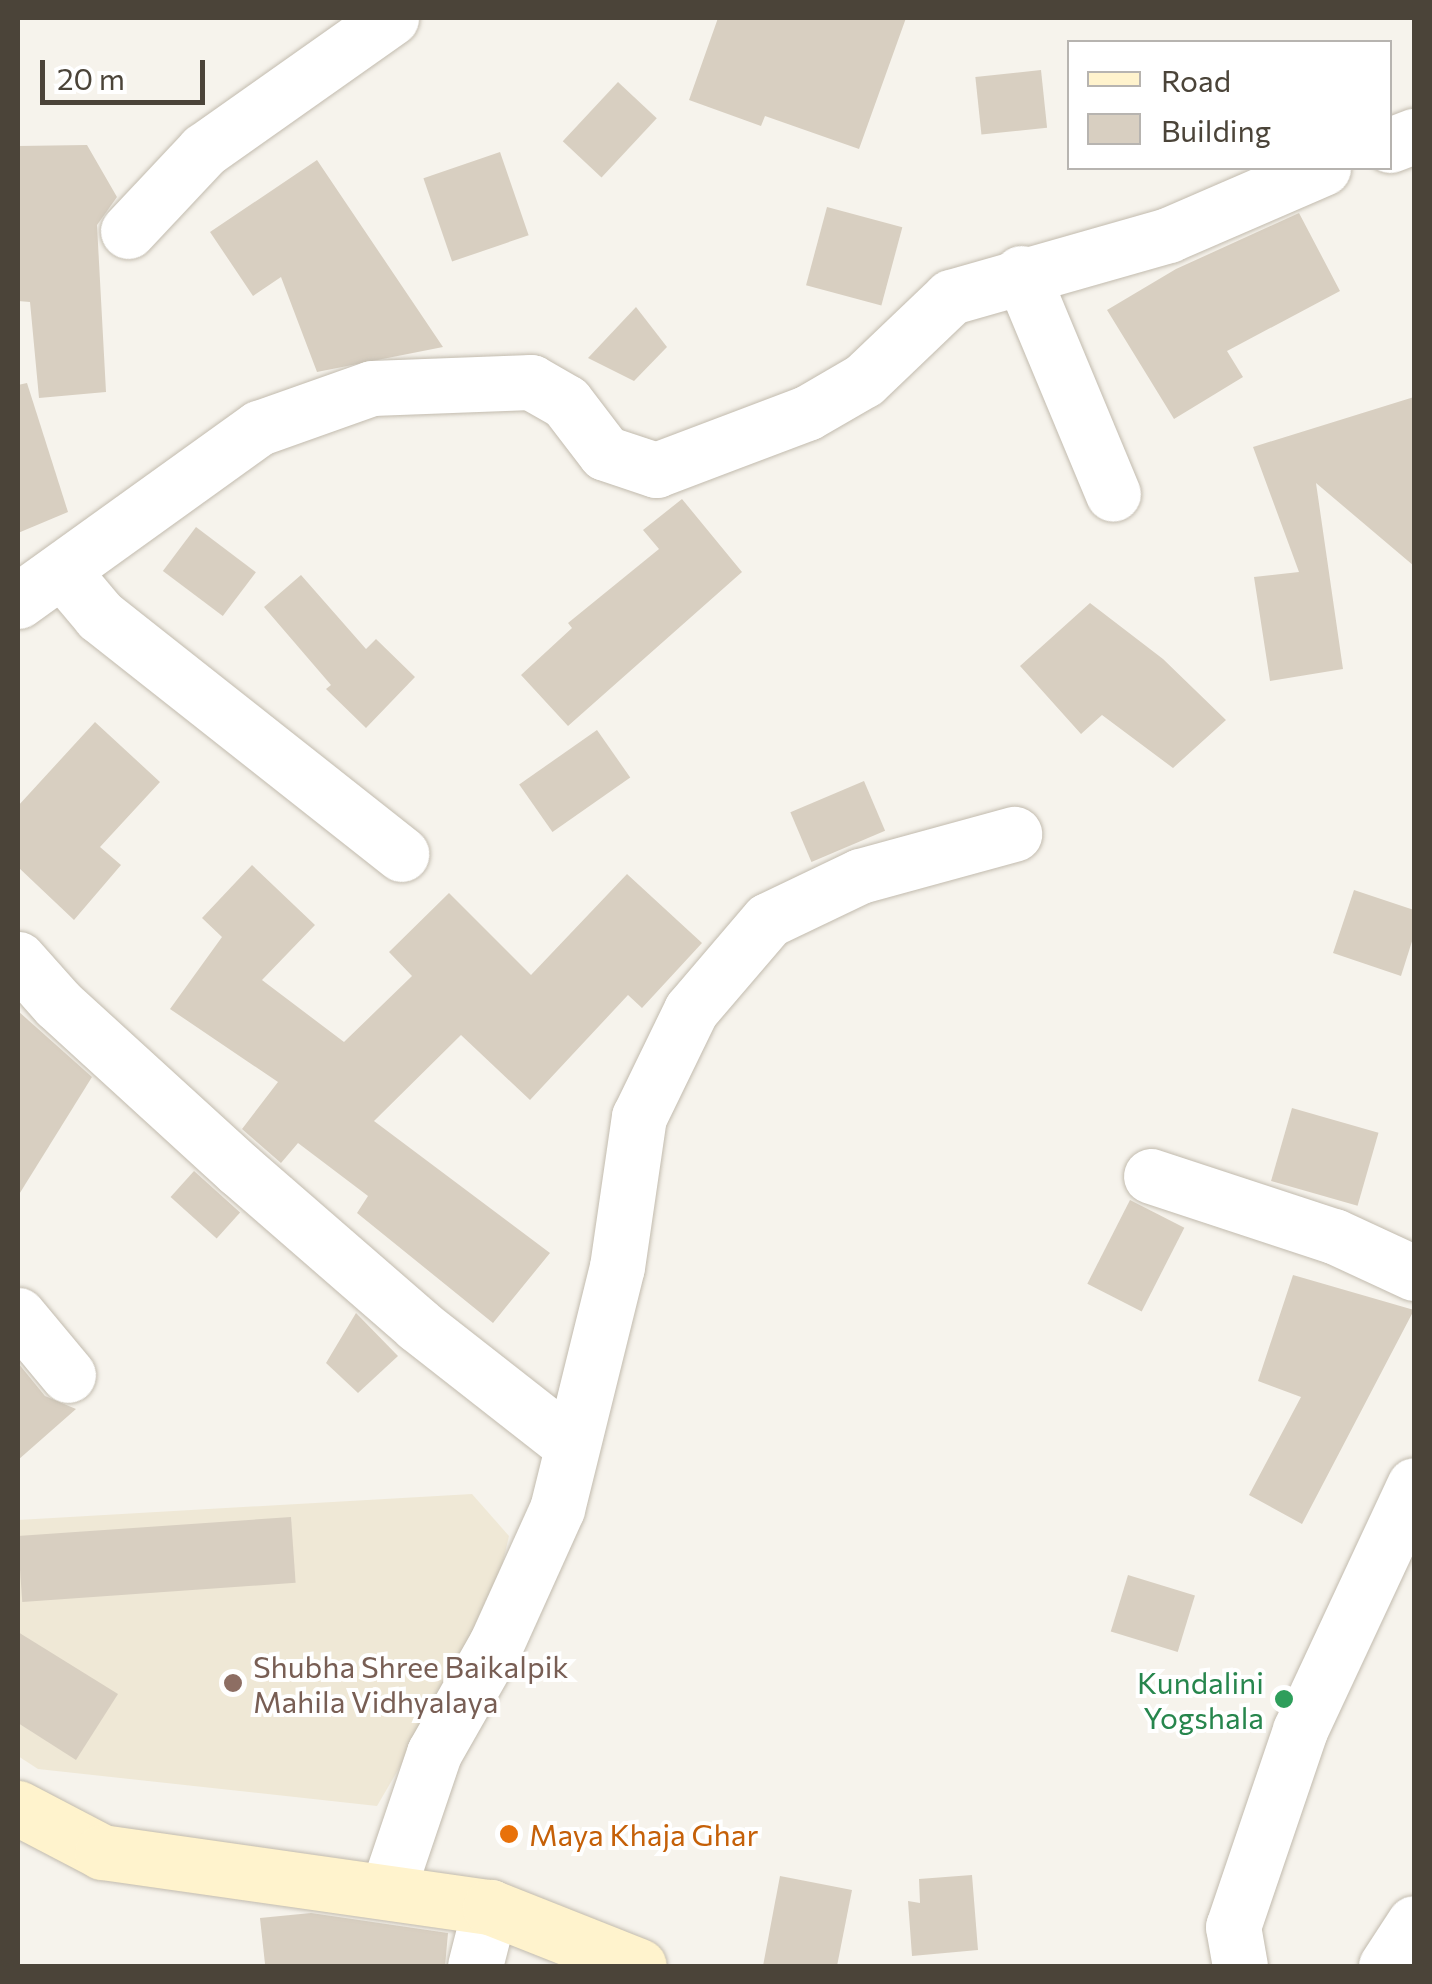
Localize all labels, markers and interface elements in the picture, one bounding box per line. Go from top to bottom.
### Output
scale bar [45,40,210,102]
legend [1067,40,1392,170]
text: 20 m [57,59,125,96]
text: Road [1161,61,1231,98]
text: Building [1161,111,1271,148]
place label: Shubha Shree Baikalpik Mahila Vidhyalaya [253,1648,569,1718]
place label: Kundalini Yogshala [1137,1664,1264,1734]
marker: Shubha Shree Baikalpik Mahila Vidhyalaya [222,1672,244,1694]
marker: Kundalini Yogshala [1273,1688,1295,1710]
place label: Maya Khaja Ghar [529,1816,758,1852]
marker: Maya Khaja Ghar [498,1823,520,1845]

